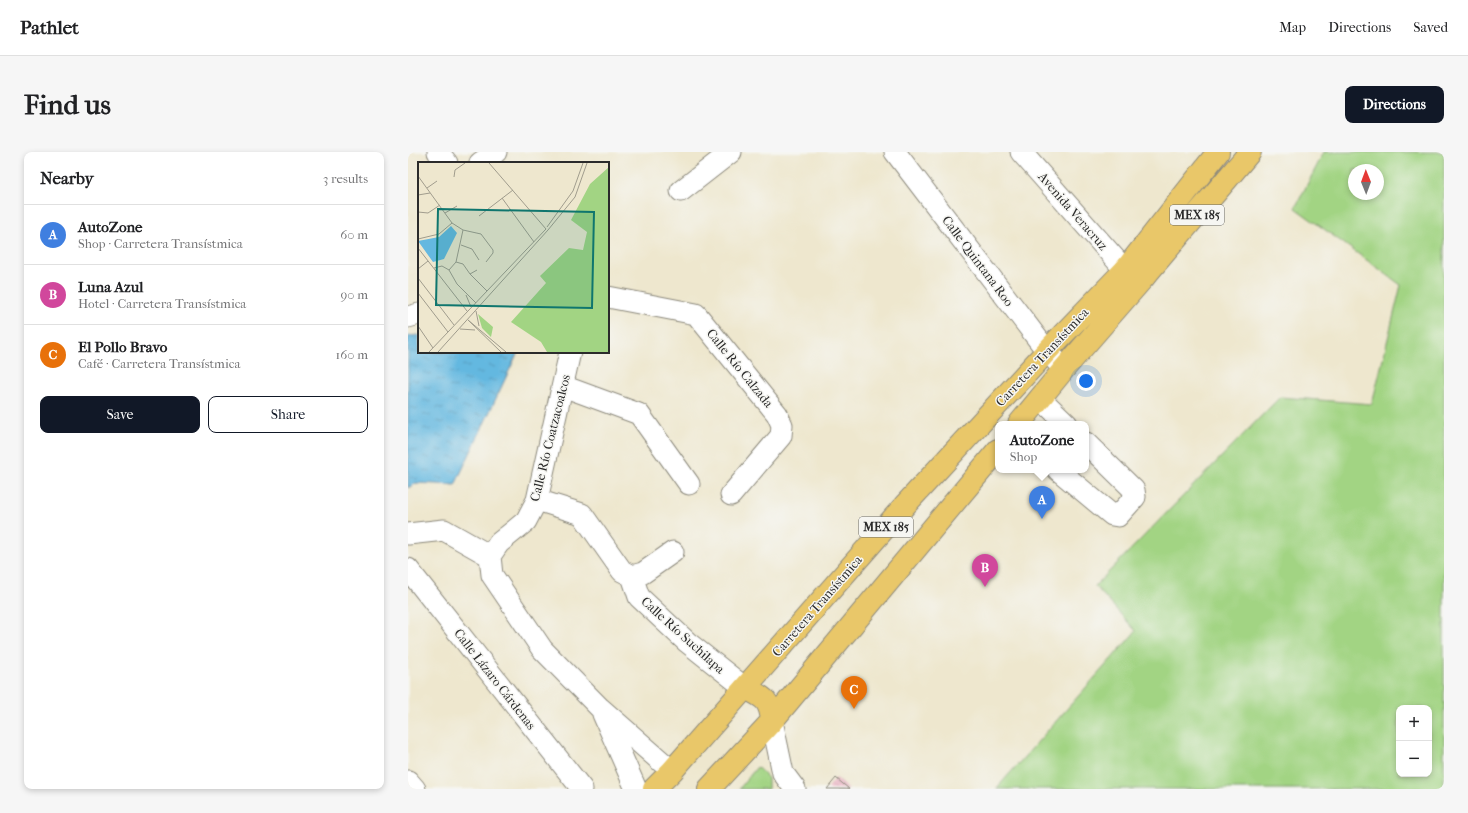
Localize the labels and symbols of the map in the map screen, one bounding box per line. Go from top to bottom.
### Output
inset map [418,162,609,353]
north arrow [1348,164,1384,200]
street label: Avenida Veracruz [1035,168,1111,253]
road number: MEX 185 [1170,205,1224,225]
street label: Calle Quintana Roo [939,213,1017,309]
street label: Carretera Transístmica [993,304,1092,409]
street label: Calle Río Calzada [704,326,777,411]
your location [1076,371,1096,391]
street label: Calle Río Coatzacoalcos [527,373,573,503]
pin: A [1029,486,1055,519]
road number: MEX 185 [859,517,913,537]
street label: Carretera Transístmica [769,552,866,660]
pin: B [972,554,998,587]
street label: Calle Río Suchilapa [638,594,729,677]
street label: Calle Lázaro Cárdenas [451,626,539,732]
pin: C [841,676,867,709]

